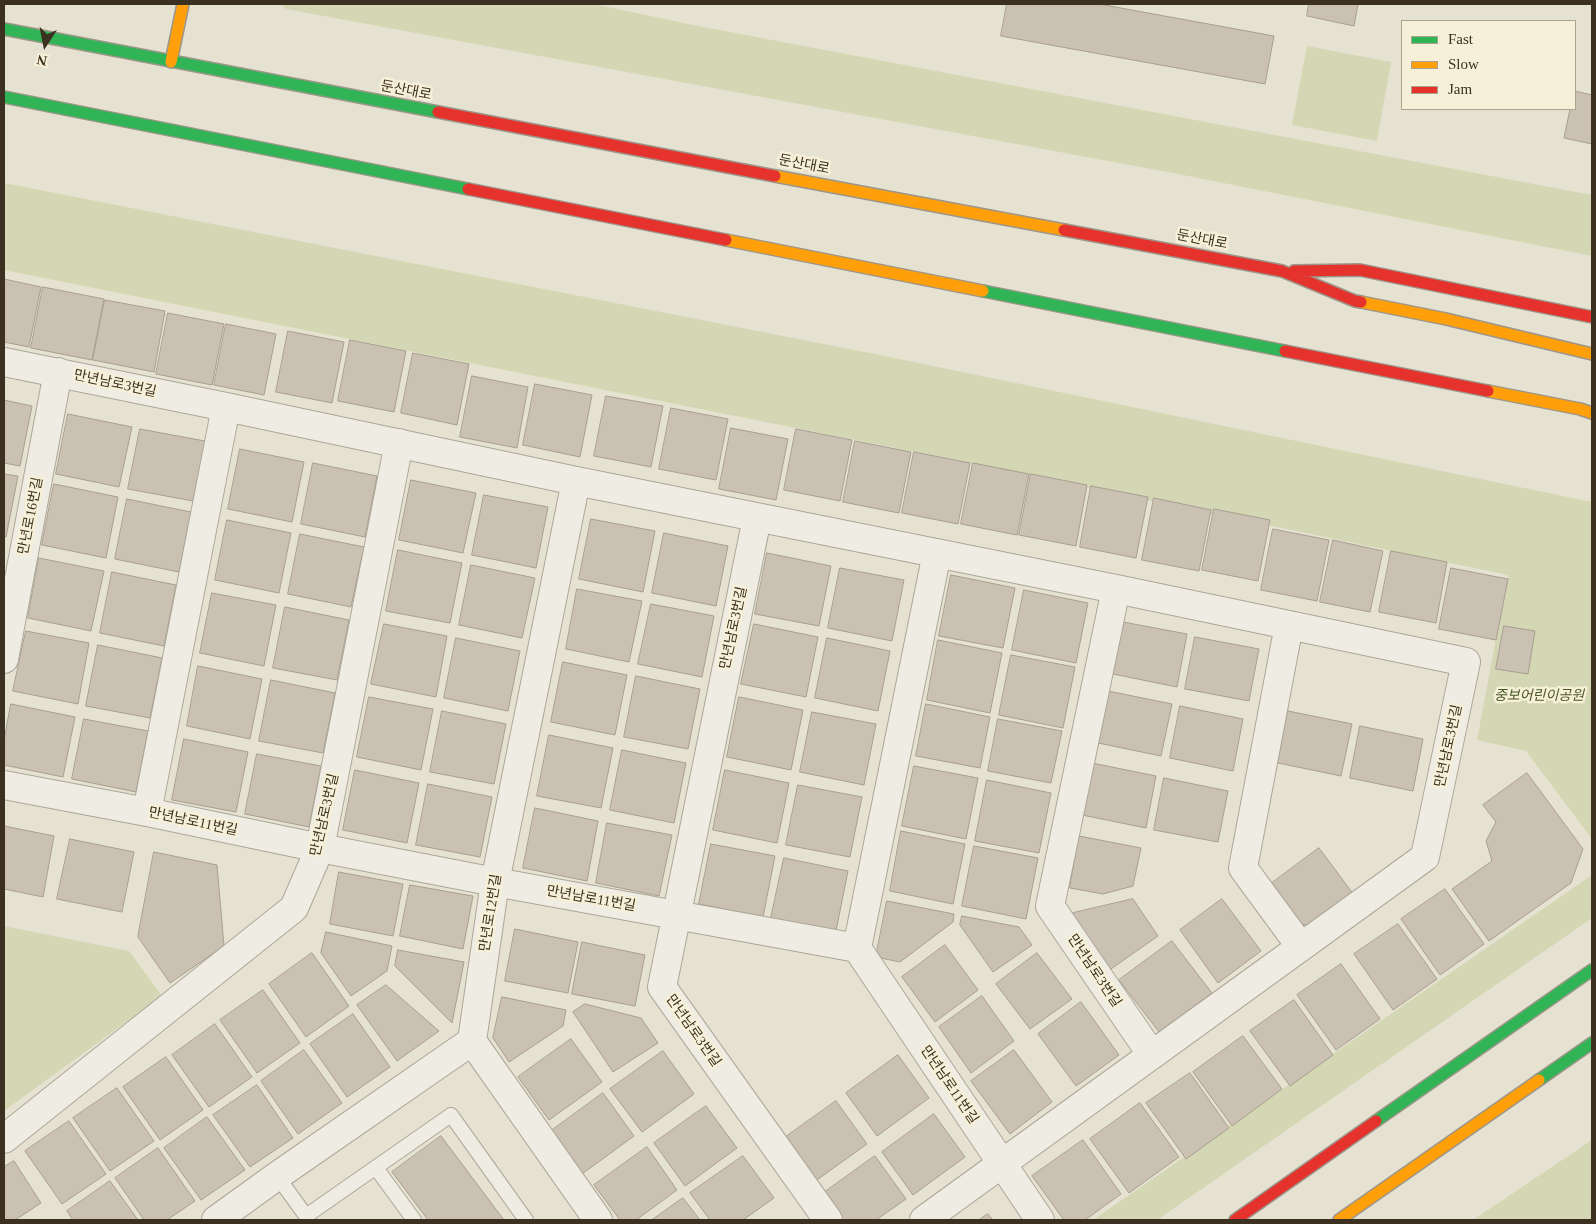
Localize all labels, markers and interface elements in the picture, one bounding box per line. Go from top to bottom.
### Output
north arrow [20,20,70,70]
legend [1401,20,1576,110]
text: Fast [1448,31,1473,47]
text: N [36,52,48,69]
text: Slow [1448,56,1479,72]
street label: 둔산대로 [379,78,433,104]
text: Jam [1448,81,1472,97]
street label: 둔산대로 [777,152,831,178]
street label: 둔산대로 [1175,227,1229,253]
street label: 만년남로3번길 [72,367,158,401]
street label: 만년로16번길 [15,476,47,556]
street label: 만년남로3번길 [717,585,751,671]
park label: 중보어린이공원 [1494,688,1584,704]
street label: 만년남로3번길 [1432,703,1466,789]
street label: 만년남로3번길 [307,772,343,858]
street label: 만년남로11번길 [147,804,239,840]
street label: 만년로12번길 [477,873,505,953]
street label: 만년남로11번길 [545,883,637,915]
street label: 만년남로3번길 [1063,931,1125,1011]
street label: 만년남로3번길 [662,992,724,1070]
street label: 만년남로11번길 [917,1043,981,1127]

